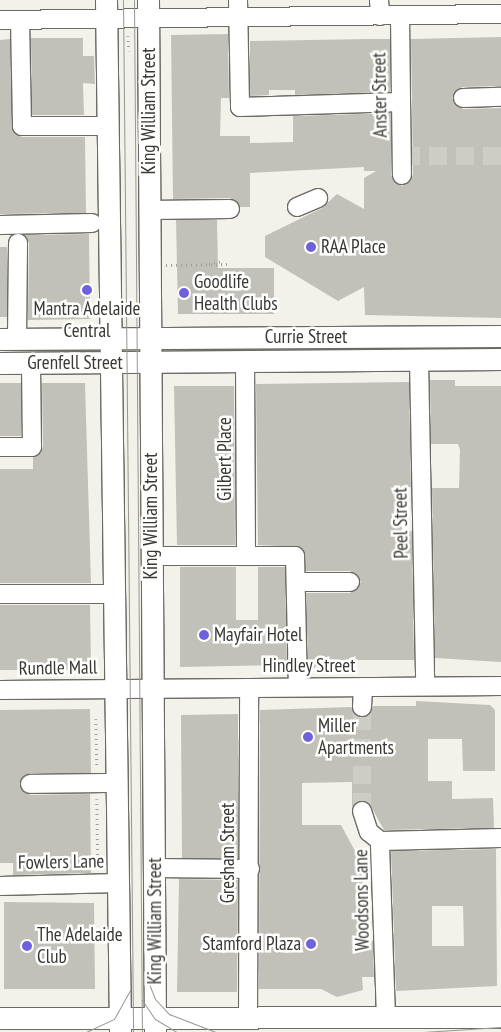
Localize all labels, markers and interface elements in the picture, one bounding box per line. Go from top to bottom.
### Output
street label: King William Street [138,47,160,175]
street label: Anster Street [368,52,392,138]
place label: RAA Place [321,236,387,258]
marker: RAA Place [305,241,317,253]
place label: Goodlife Health Clubs [194,271,278,315]
marker: Mantra Adelaide Central [81,284,93,296]
marker: Goodlife Health Clubs [178,287,190,299]
place label: Mantra Adelaide Central [33,298,141,342]
street label: Currie Street [265,326,347,348]
street label: Grenfell Street [27,352,123,374]
street label: Gilbert Place [214,417,236,501]
street label: King William Street [140,452,162,580]
street label: Peel Street [389,487,413,559]
place label: Mayfair Hotel [214,624,302,646]
marker: Mayfair Hotel [198,629,210,641]
street label: Hindley Street [262,655,356,677]
street label: Rundle Mall [18,656,98,680]
place label: Miller Apartments [318,715,394,759]
marker: Miller Apartments [302,731,314,743]
street label: Gresham Street [217,803,239,903]
street label: Woodsons Lane [350,849,374,951]
street label: Fowlers Lane [18,850,104,874]
street label: King William Street [144,857,166,985]
place label: The Adelaide Club [37,924,123,968]
place label: Stamford Plaza [202,933,301,955]
marker: Stamford Plaza [305,938,317,950]
marker: The Adelaide Club [21,940,33,952]

